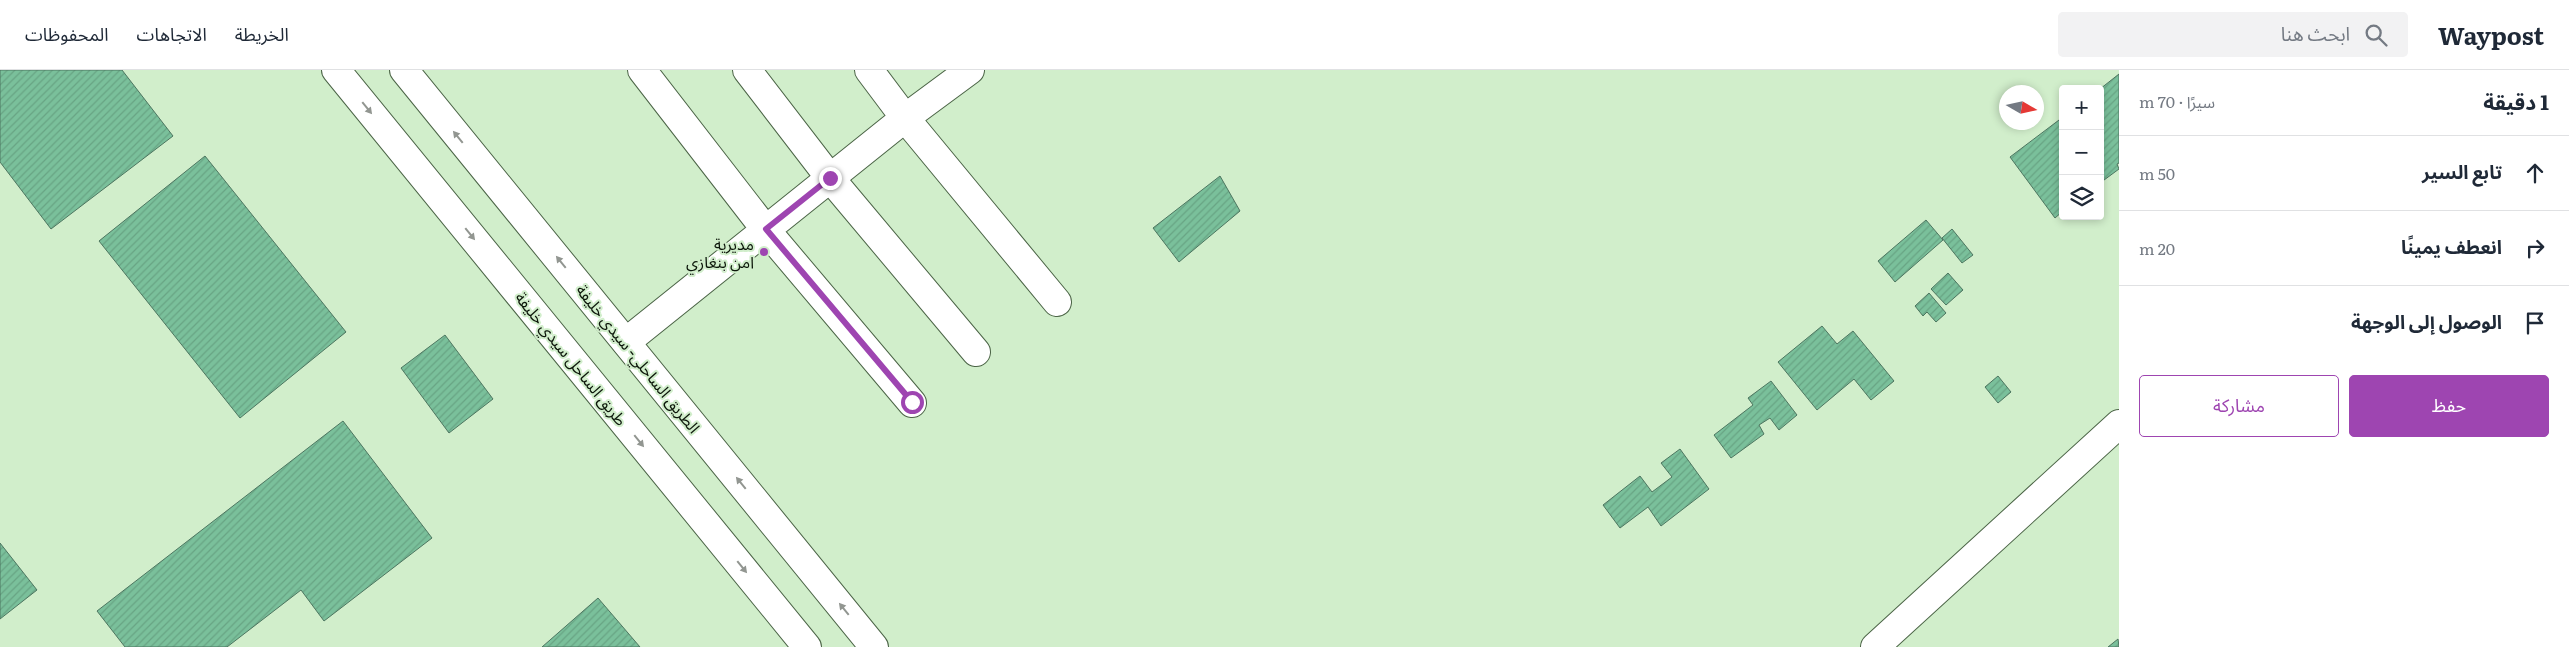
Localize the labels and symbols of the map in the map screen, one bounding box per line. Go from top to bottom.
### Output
north arrow [1999,85,2044,130]
one-way arrow [362,101,373,114]
one-way arrow [452,130,463,143]
route end [819,167,842,190]
one-way arrow [464,227,475,240]
place label: مديرية امن بنغازي [686,231,754,275]
marker: مديرية امن بنغازي [758,246,770,258]
one-way arrow [555,256,566,269]
street label: الطريق الساحلي- سيدي خليفة [570,278,707,439]
street label: طريق الساحل سيدي خليفة [509,286,634,431]
route start [901,391,924,414]
one-way arrow [633,434,644,447]
one-way arrow [736,477,747,489]
one-way arrow [736,560,747,573]
one-way arrow [838,603,849,616]

